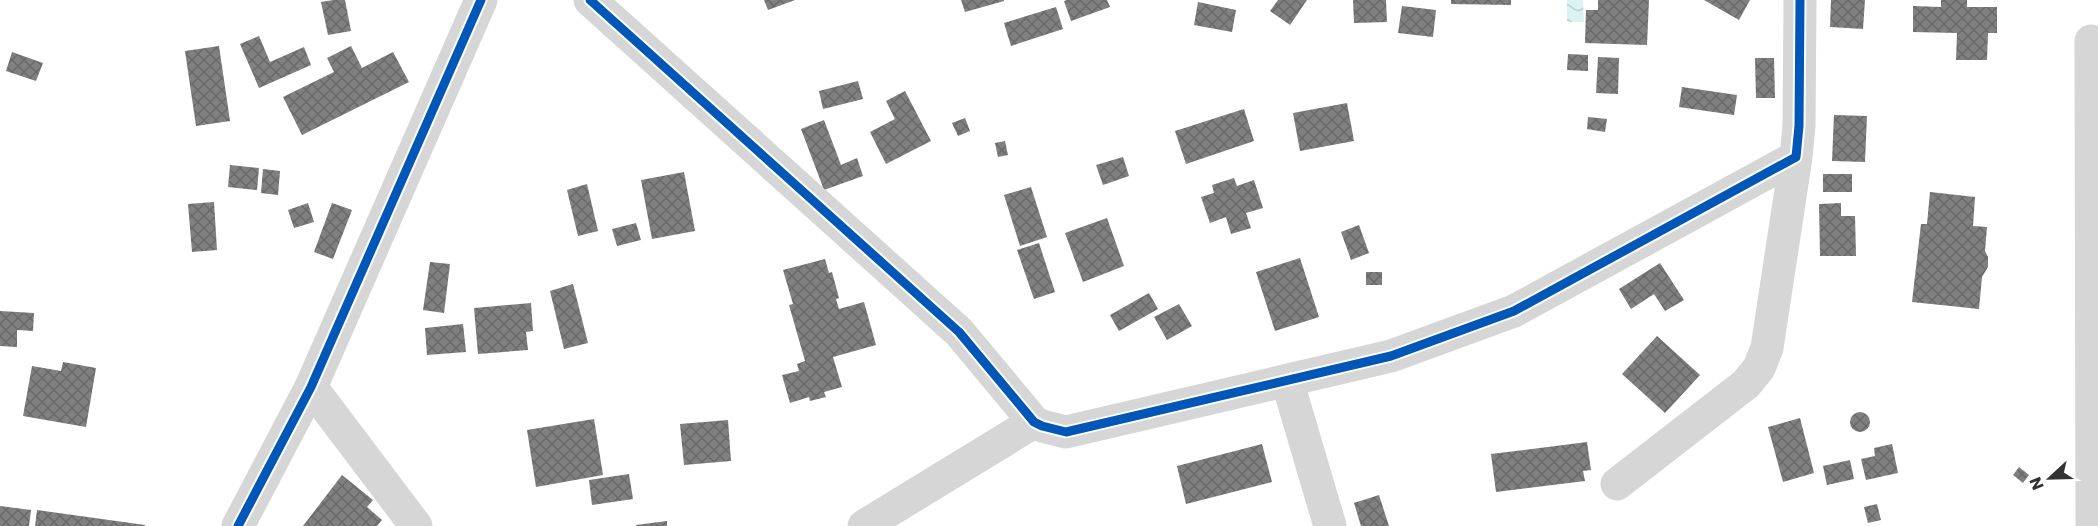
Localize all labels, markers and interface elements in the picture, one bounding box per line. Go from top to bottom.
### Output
north arrow [2020,448,2080,508]
text: N [2024,474,2049,493]

